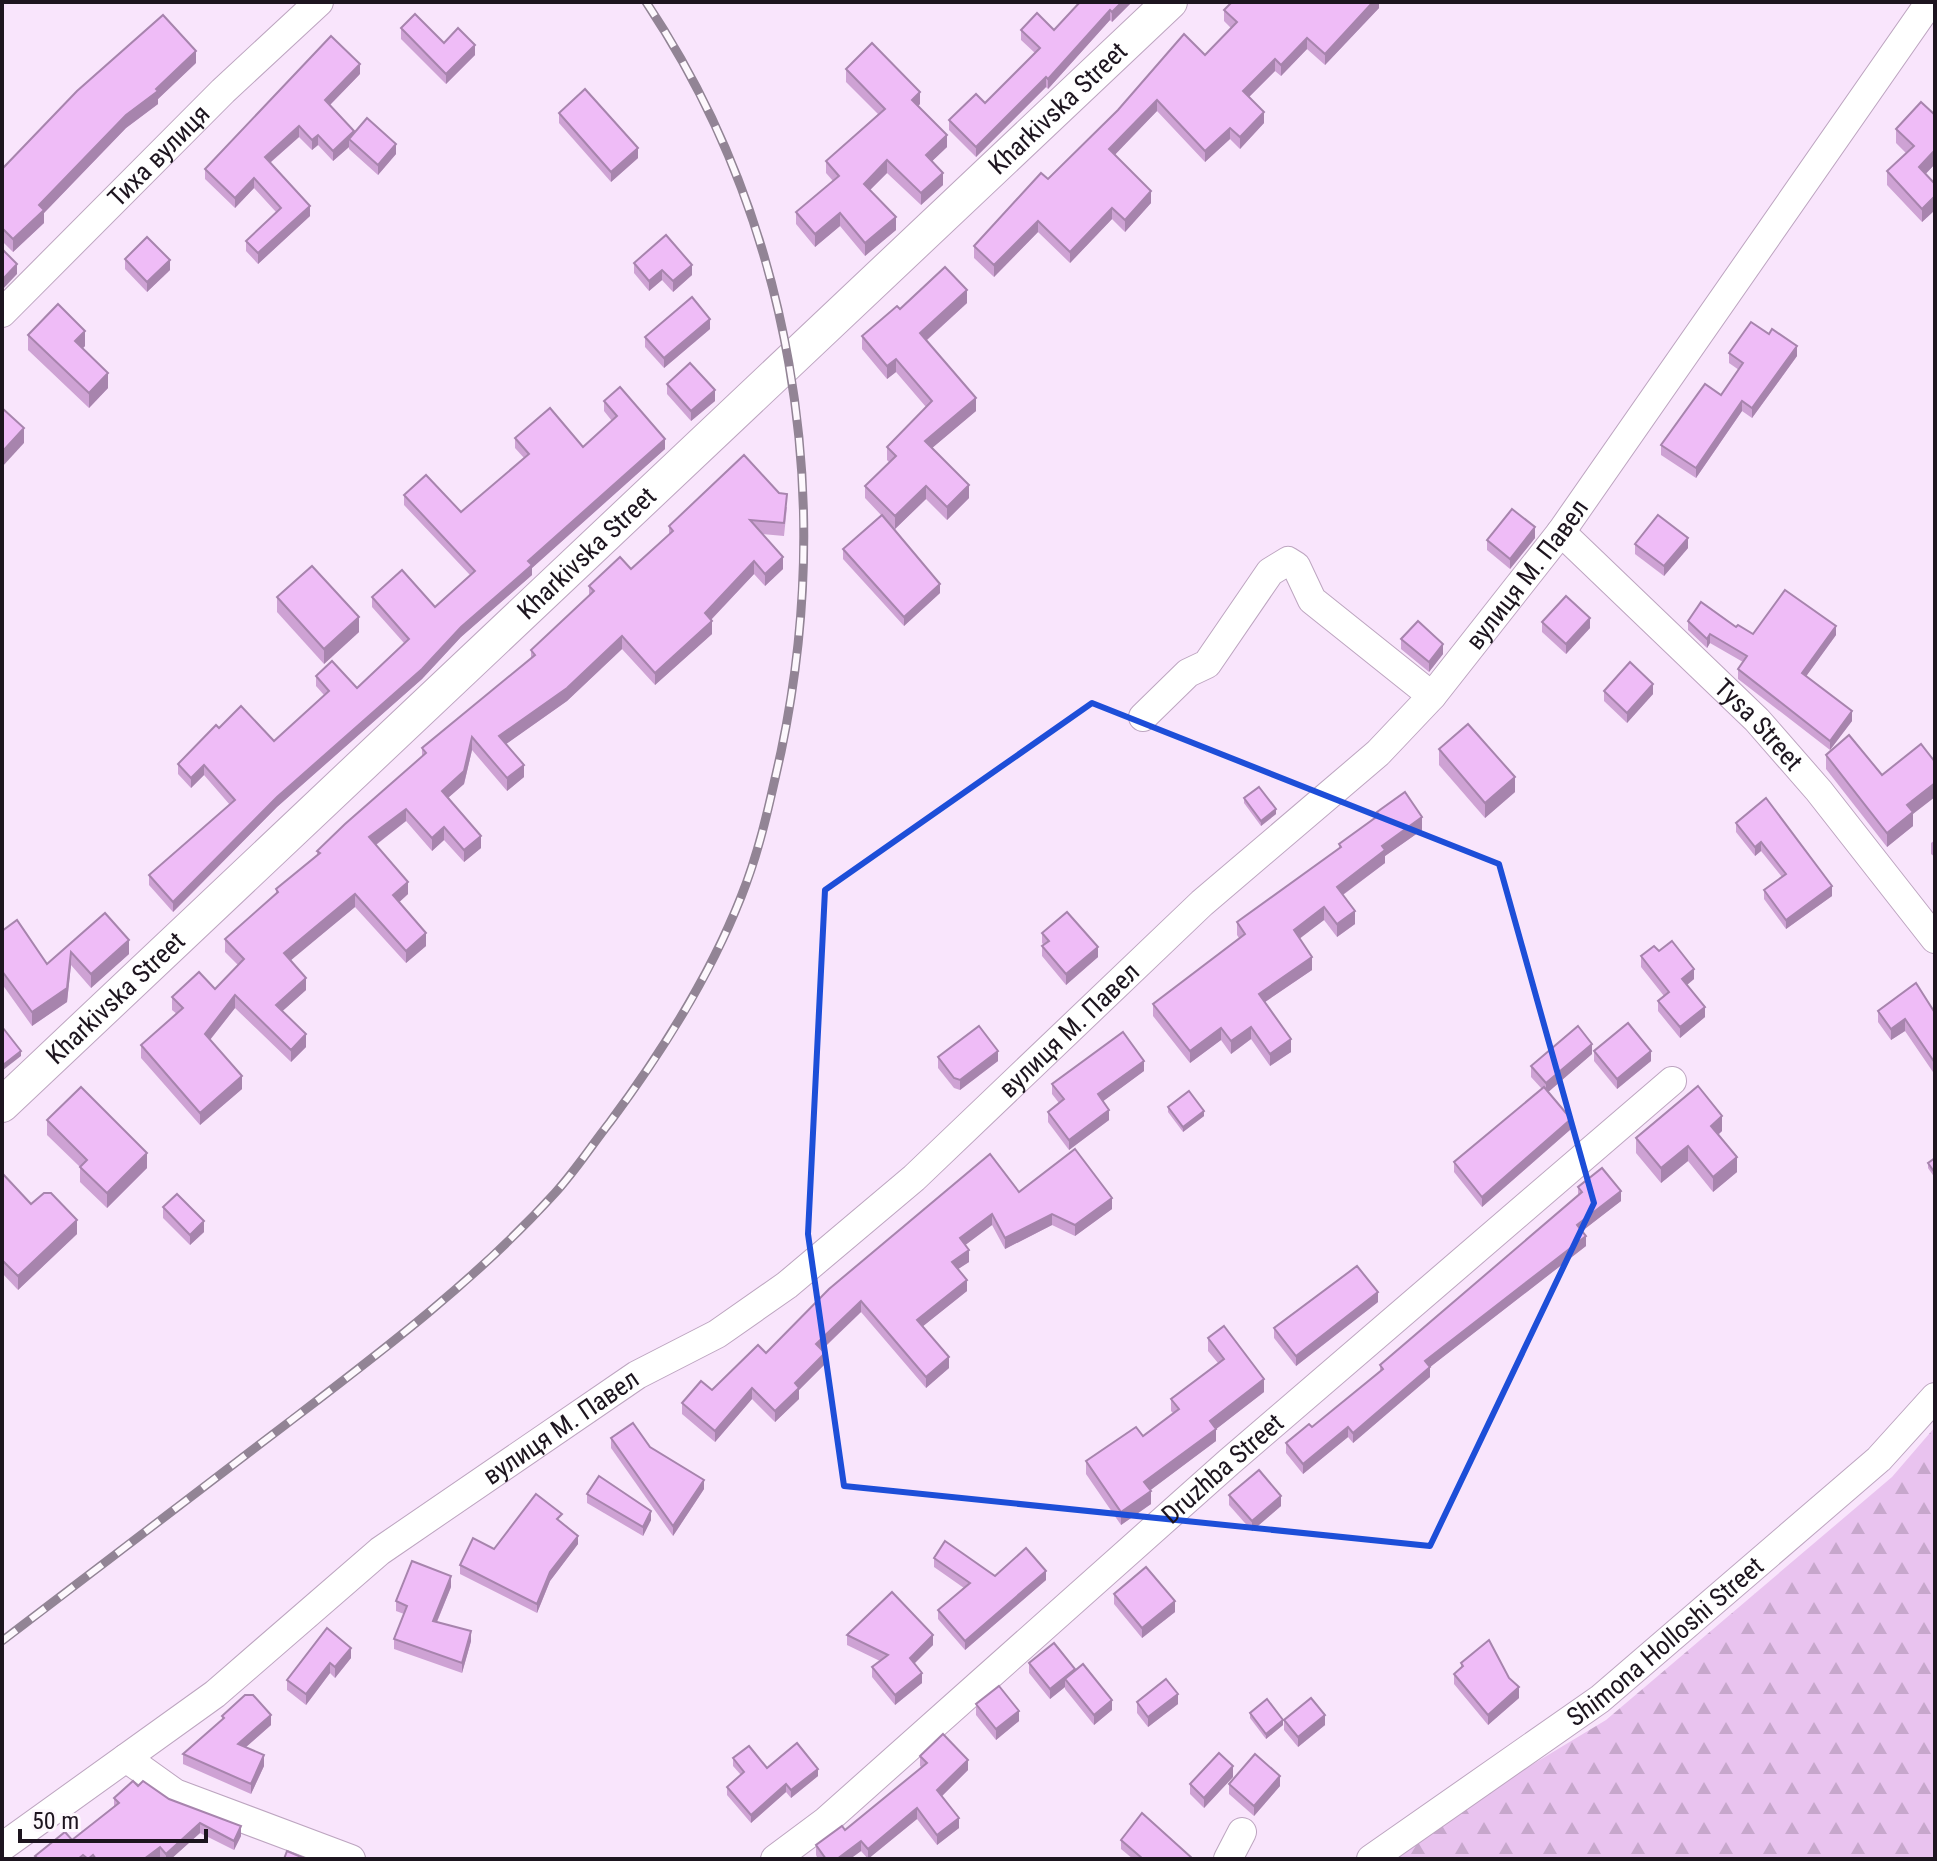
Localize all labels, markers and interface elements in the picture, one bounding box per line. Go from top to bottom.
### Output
street label: Kharkivska Street [982,36,1133,180]
street label: Тиха вулиця [102,99,216,213]
street label: Kharkivska Street [511,481,662,625]
street label: вулиця М. Павел [1460,493,1594,655]
street label: Tysa Street [1708,673,1809,776]
street label: Kharkivska Street [40,926,191,1070]
street label: вулиця М. Павел [993,956,1145,1103]
street label: вулиця М. Павел [478,1363,644,1491]
street label: Druzhba Street [1155,1407,1289,1530]
street label: Shimona Holloshi Street [1561,1551,1769,1732]
scale bar [20,1793,206,1843]
text: 50 m [32,1807,79,1835]

